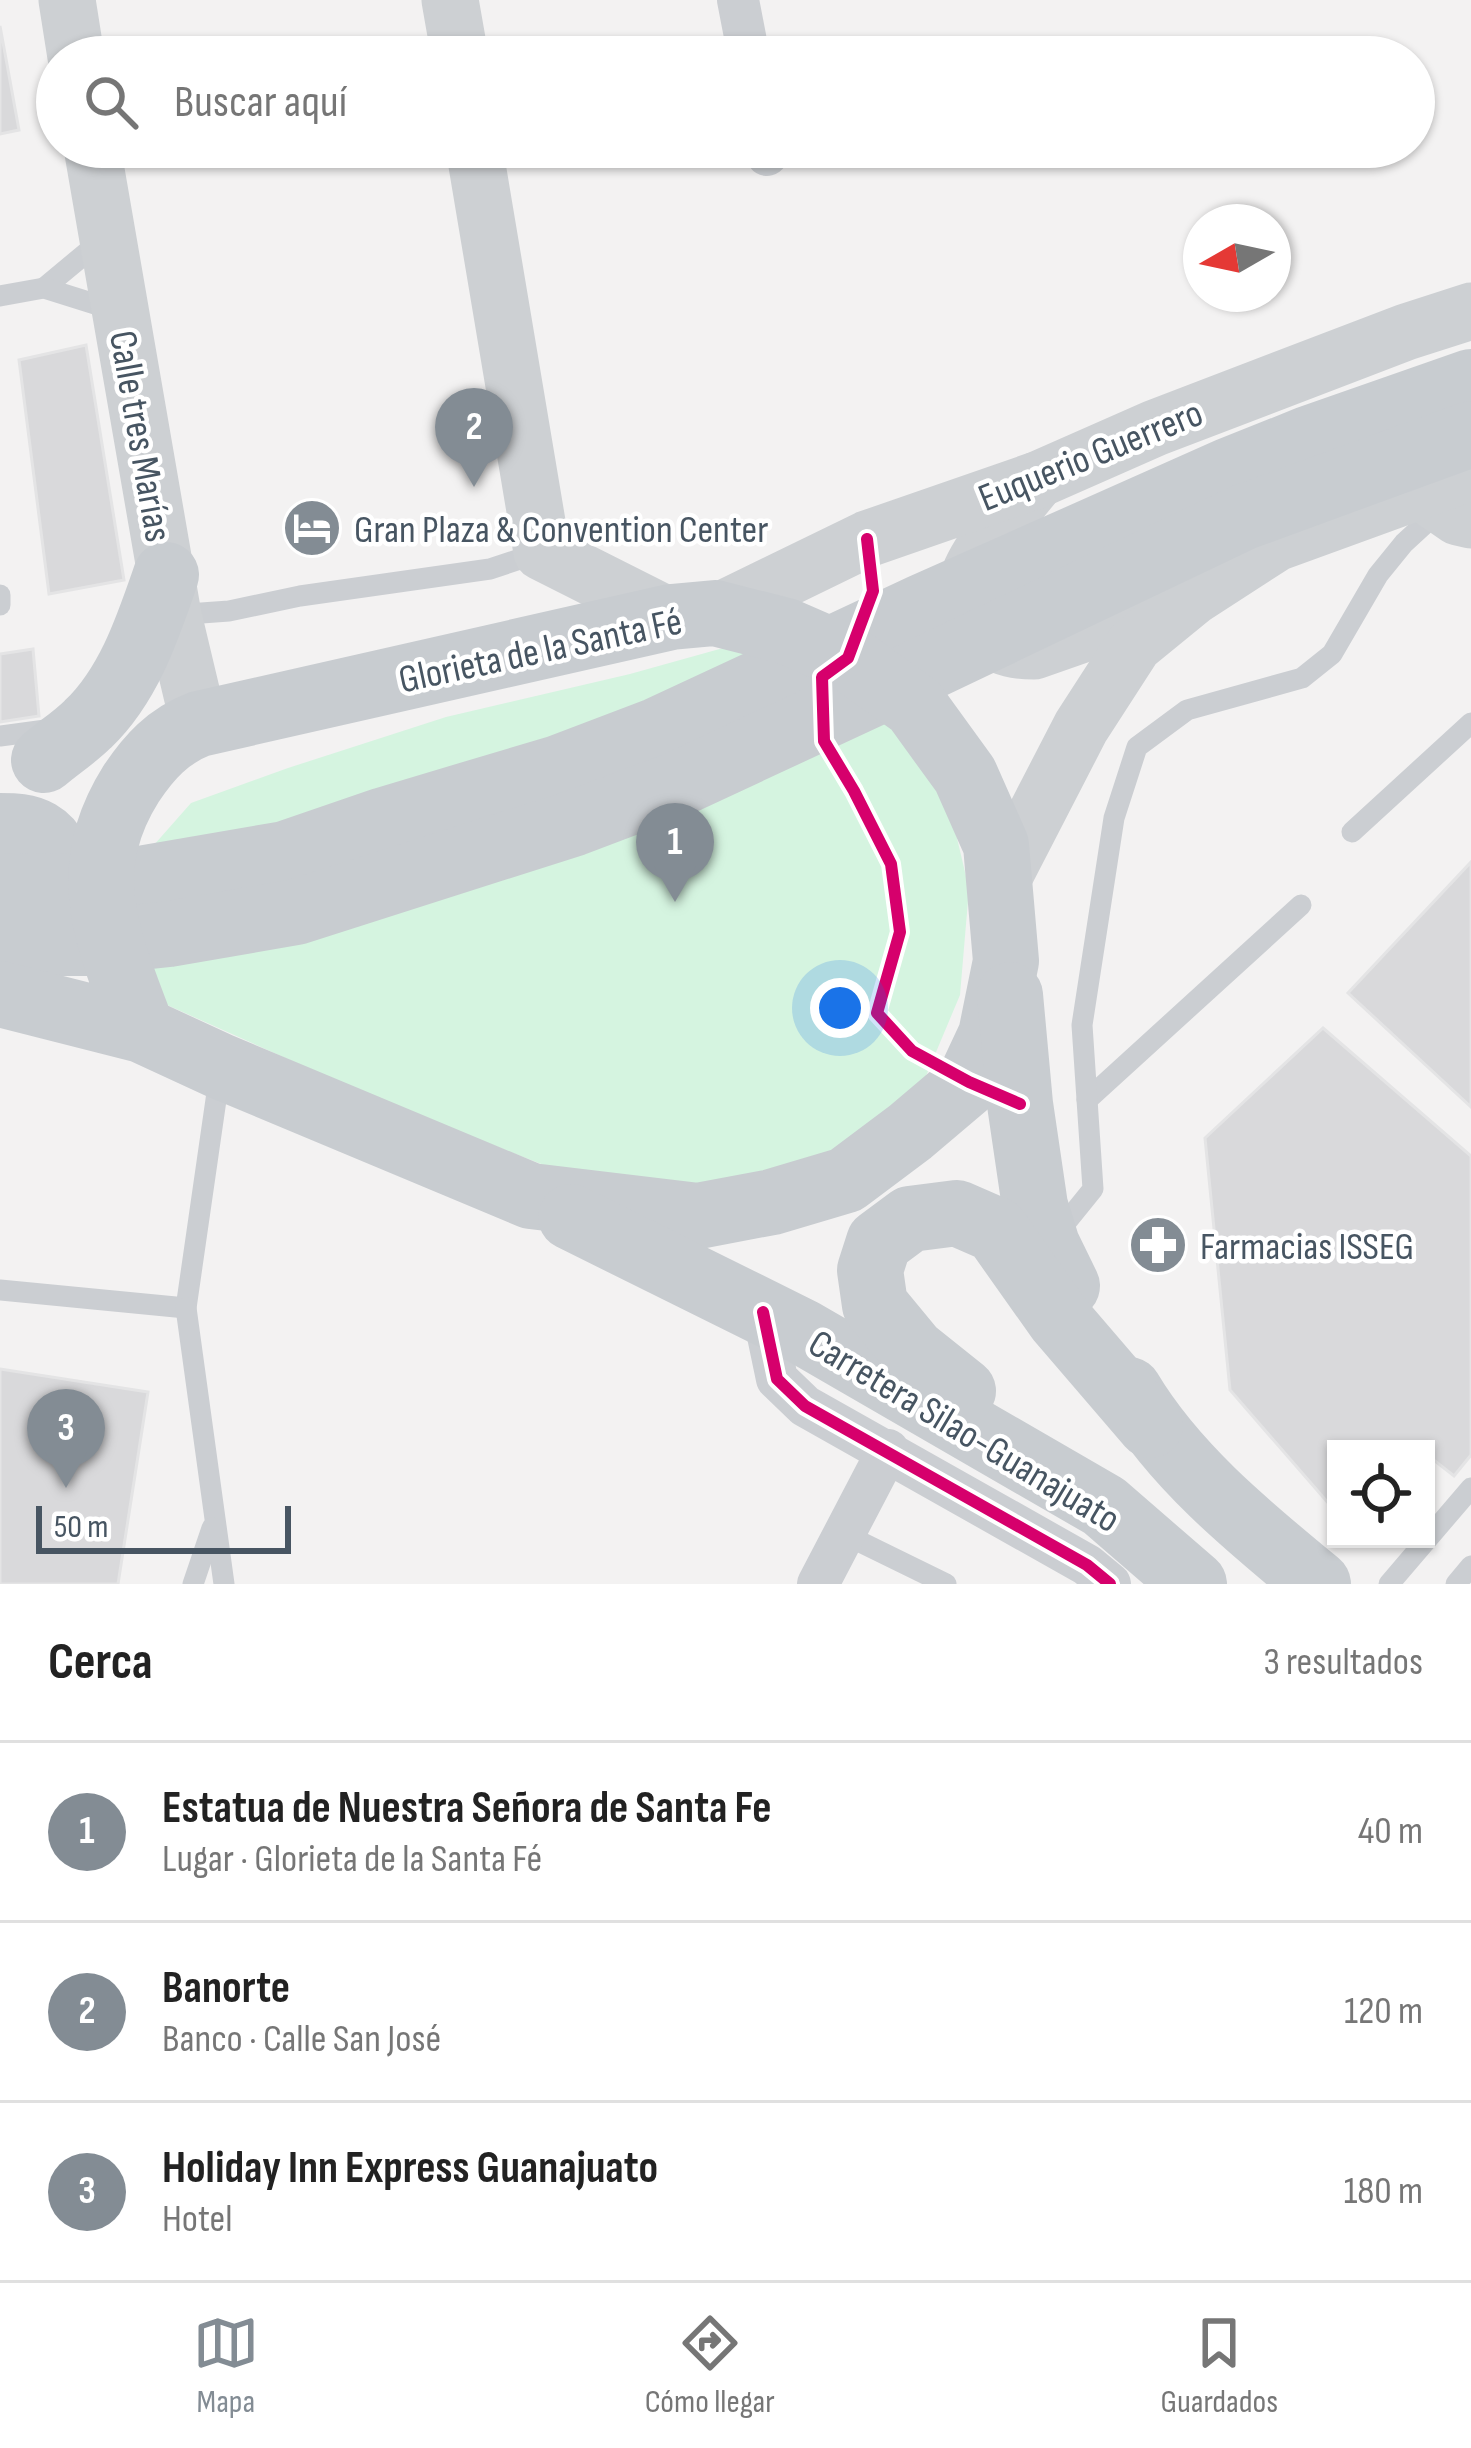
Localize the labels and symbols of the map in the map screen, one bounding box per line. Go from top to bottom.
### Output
north arrow [1183,204,1291,312]
street label: Calle tres Marías [98,327,181,546]
pin: 2 [435,388,513,487]
street label: Euquerio Guerrero [972,390,1210,523]
hotel icon: Gran Plaza & Convention Center [281,497,343,559]
place label: Gran Plaza & Convention Center [354,507,769,554]
street label: Glorieta de la Santa Fé [395,599,686,704]
pin: 1 [636,803,714,902]
your location [810,978,870,1038]
pharmacy icon: Farmacias ISSEG [1127,1214,1189,1276]
place label: Farmacias ISSEG [1200,1224,1414,1271]
street label: Carretera Silao-Guanajuato [799,1321,1128,1544]
pin: 3 [27,1389,105,1488]
scale bar [36,1500,291,1553]

